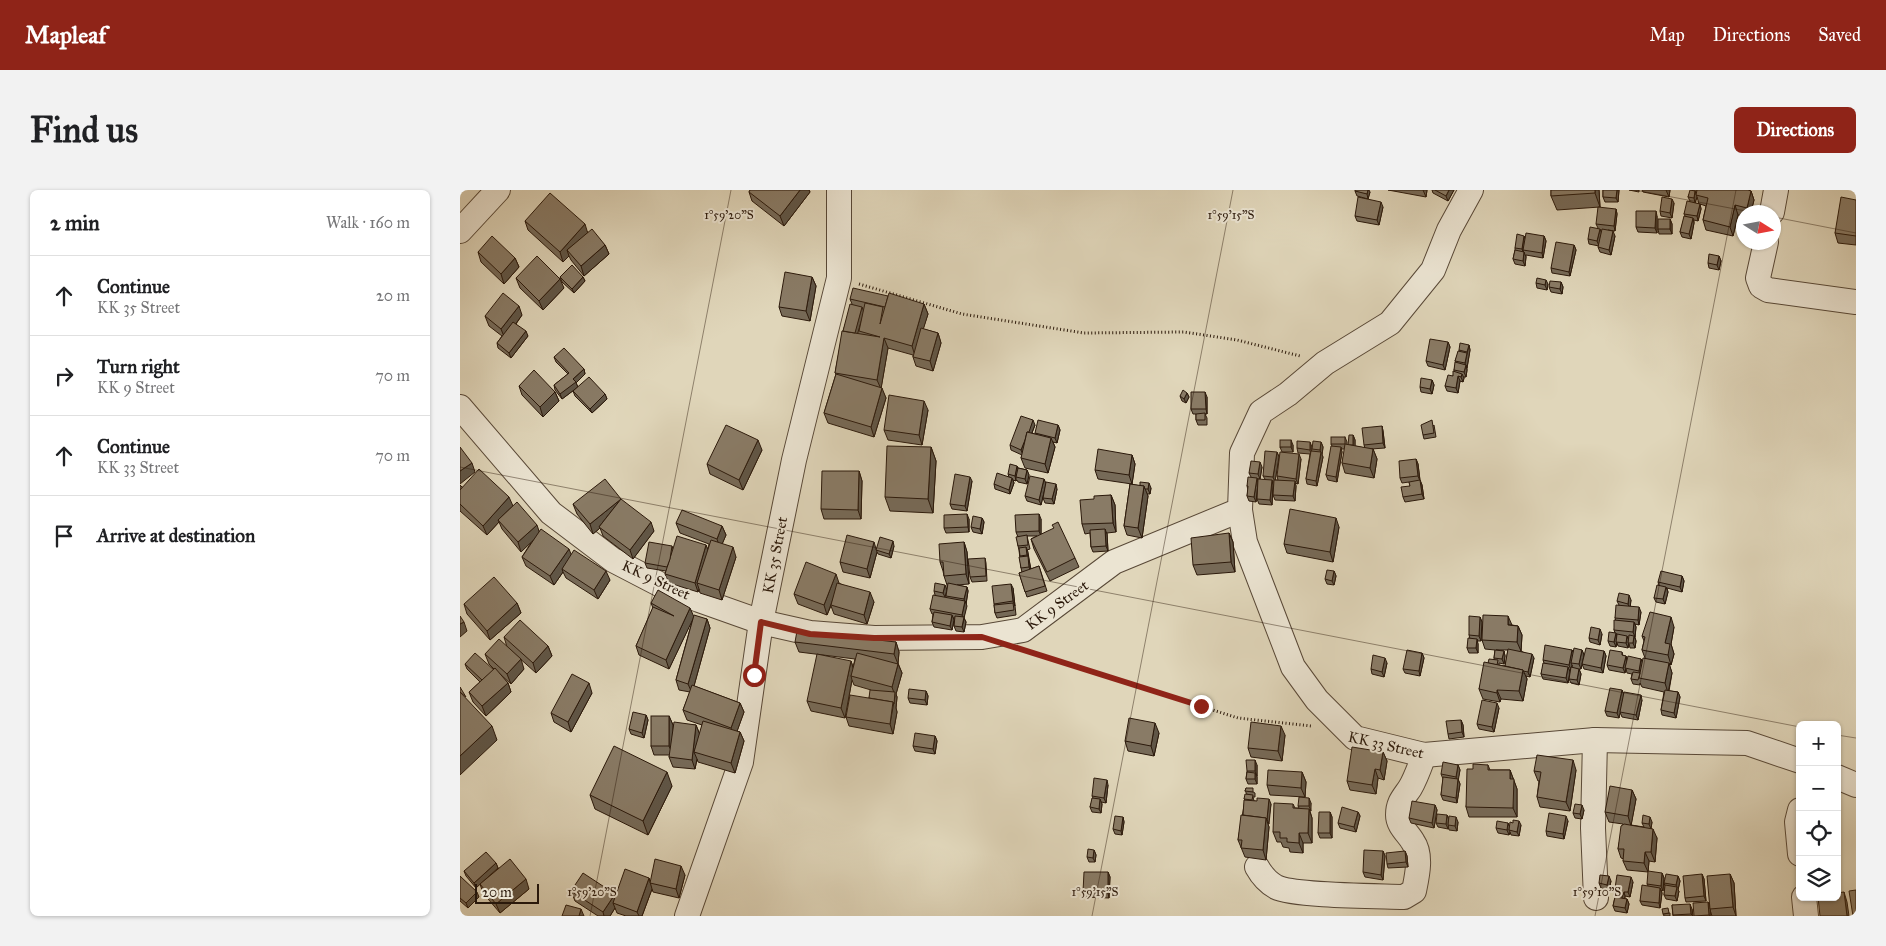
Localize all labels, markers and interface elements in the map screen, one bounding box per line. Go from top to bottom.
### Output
text: Mapleaf [25,20,106,50]
text: Map [1649,24,1685,46]
text: Directions [1713,24,1790,46]
text: Saved [1818,24,1861,46]
button: Directions [1734,107,1856,153]
text: Find us [30,109,138,152]
north arrow [1736,205,1781,250]
text: 1°59'20"S [704,208,754,222]
text: 1°59'15"S [1208,208,1255,222]
text: 2 min [50,210,100,236]
text: Walk · 160 m [326,213,410,232]
text: Continue [97,275,170,298]
icon: ahead [50,282,78,310]
text: 20 m [376,286,410,305]
text: KK 35 Street [97,298,180,317]
text: Turn right [97,355,180,378]
icon: right [50,362,78,390]
text: 70 m [375,366,410,385]
text: KK 9 Street [97,378,175,397]
text: Continue [97,435,170,458]
icon: ahead [50,442,78,470]
text: 70 m [375,446,410,465]
text: KK 33 Street [97,458,179,477]
street label: KK 35 Street [759,514,791,595]
icon: arrive [50,522,78,550]
text: Arrive at destination [97,524,255,547]
street label: KK 9 Street [619,556,694,604]
street label: KK 9 Street [1022,576,1092,634]
route start [743,664,766,687]
route end [1190,695,1213,718]
map controls [1796,721,1841,901]
button: + [1796,721,1841,766]
street label: KK 33 Street [1346,728,1426,763]
button: − [1796,766,1841,811]
button: locate [1796,811,1841,856]
button: layers [1796,856,1841,901]
scale bar [475,881,539,904]
text: 20 m [482,884,512,901]
text: 1°59'20"S [567,885,617,899]
text: 1°59'15"S [1072,885,1119,899]
text: 1°59'10"S [1573,885,1621,899]

